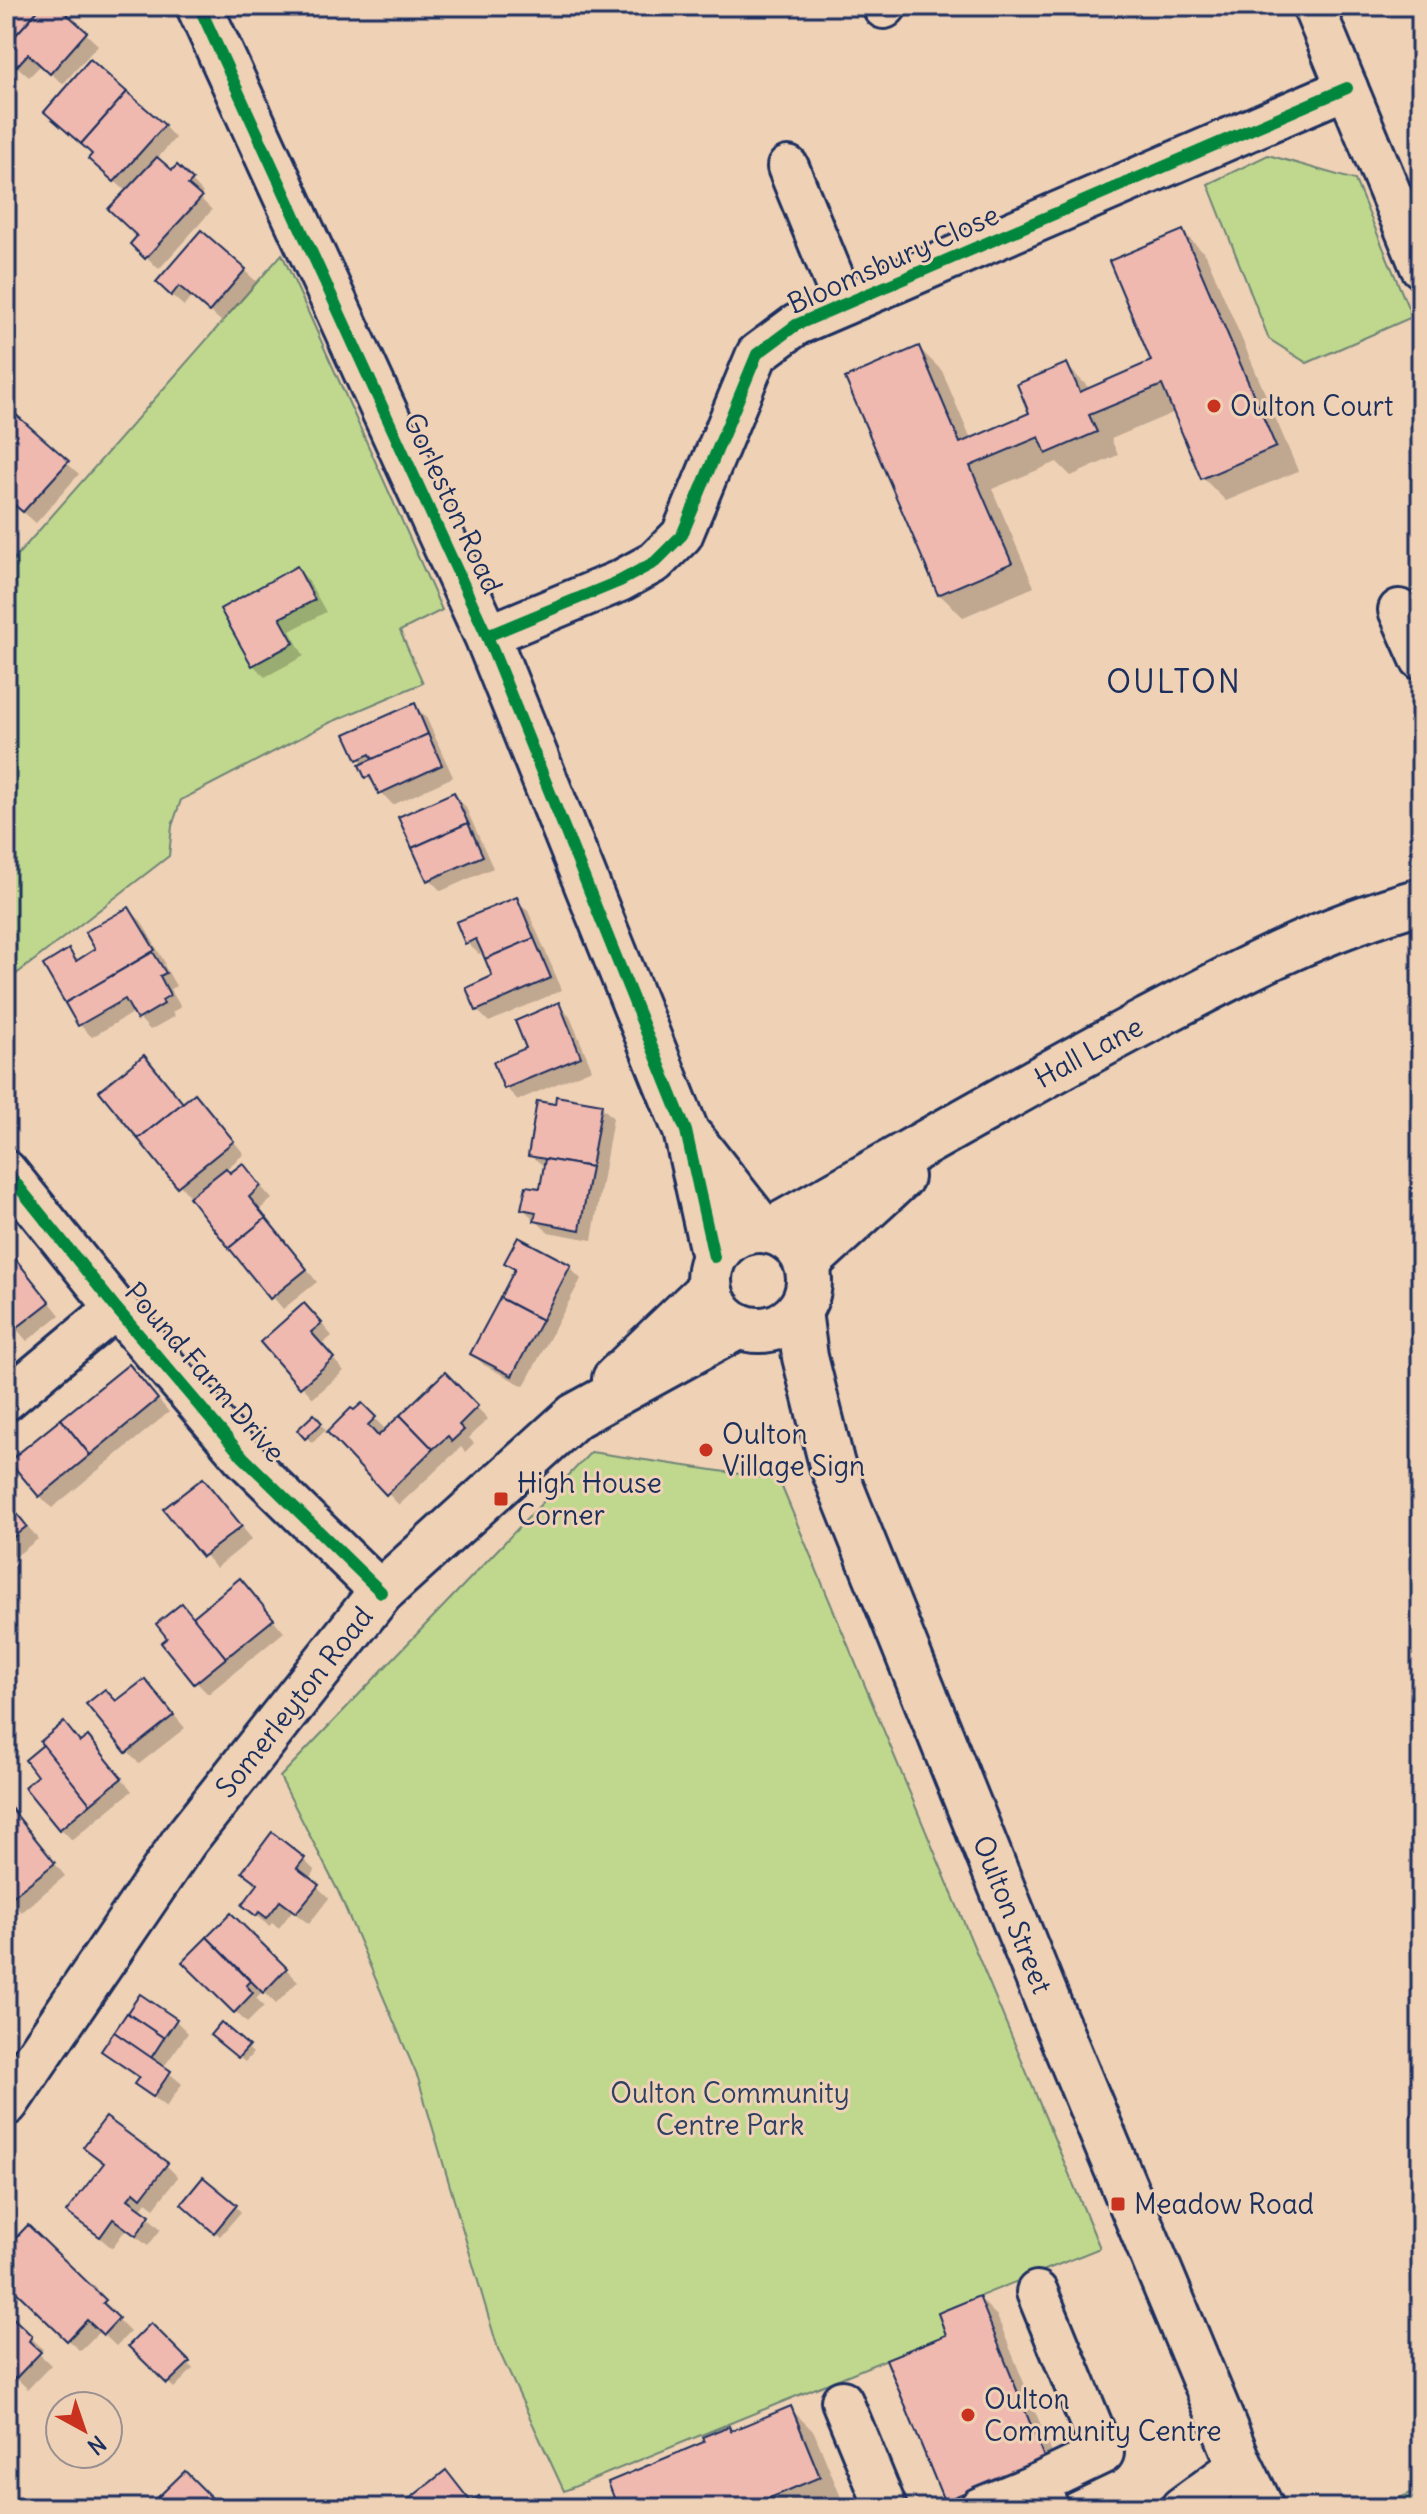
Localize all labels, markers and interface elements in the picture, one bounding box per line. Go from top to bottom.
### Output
street label: Bloomsbury Close [782,196,1004,322]
place label: Oulton Court [1230,388,1393,424]
marker: Oulton Court [1205,397,1223,415]
street label: Gorleston Road [395,407,511,599]
district label: OULTON [1106,661,1242,702]
street label: Hall Lane [1028,1008,1149,1096]
street label: Pound Farm Drive [117,1275,293,1469]
place label: Oulton Village Sign [722,1416,865,1484]
marker: Oulton Village Sign [697,1441,715,1459]
place label: High House Corner [517,1465,662,1533]
marker: High House Corner [492,1490,510,1508]
street label: Somerleyton Road [208,1599,381,1805]
street label: Oulton Street [965,1830,1060,1999]
park label: Oulton Community Centre Park [610,2075,850,2143]
place label: Meadow Road [1134,2186,1314,2222]
marker: Meadow Road [1109,2195,1127,2213]
place label: Oulton Community Centre [984,2381,1222,2449]
north arrow [44,2390,124,2470]
marker: Oulton Community Centre [959,2406,977,2424]
text: N [82,2430,112,2461]

